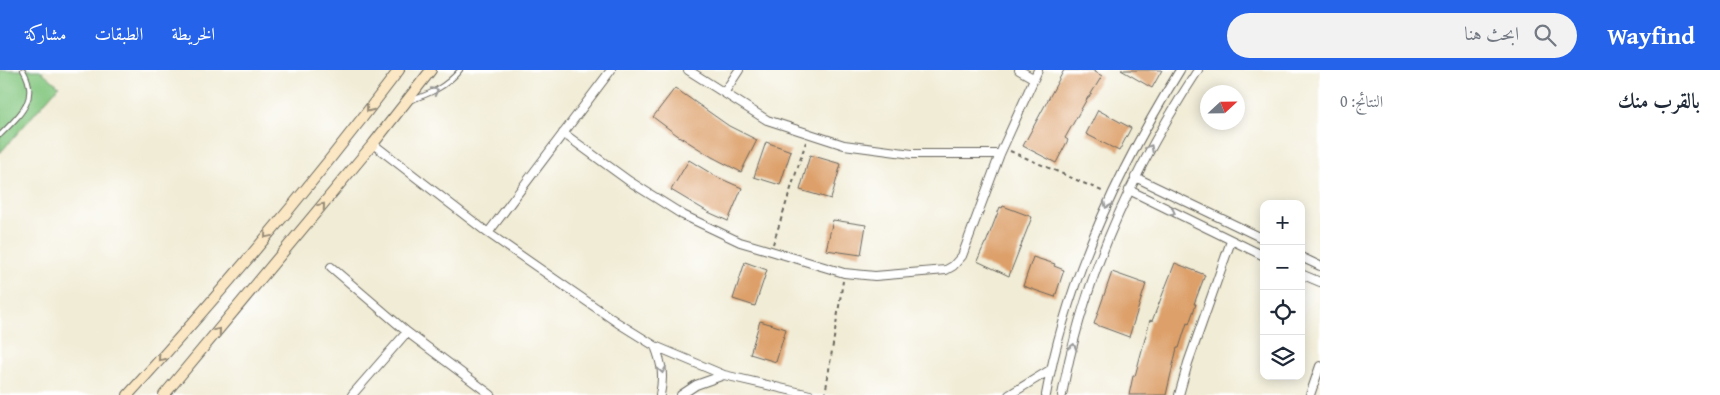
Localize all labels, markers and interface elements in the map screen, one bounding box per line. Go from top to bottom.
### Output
search box [1227,13,1577,58]
text: Wayfind [1607,18,1695,53]
text: ابحث هنا [1464,19,1519,47]
text: مشاركة [25,20,66,47]
text: الطبقات [94,20,143,47]
text: الخريطة [171,20,215,47]
icon: search [1531,21,1559,49]
north arrow [1200,85,1245,130]
text: بالقرب منك [1618,85,1700,116]
one-way arrow [430,87,439,97]
text: النتائج: 0 [1340,89,1383,113]
one-way arrow [366,103,375,113]
one-way arrow [1144,144,1154,153]
one-way arrow [1102,200,1113,209]
map controls [1260,200,1305,380]
button: + [1260,200,1305,245]
one-way arrow [316,202,325,211]
one-way arrow [1167,206,1176,216]
one-way arrow [264,230,273,239]
button: − [1260,245,1305,290]
button: locate [1260,290,1305,335]
one-way arrow [212,327,221,336]
button: layers [1260,335,1305,380]
one-way arrow [1067,344,1077,352]
one-way arrow [158,353,167,362]
one-way arrow [656,366,666,375]

